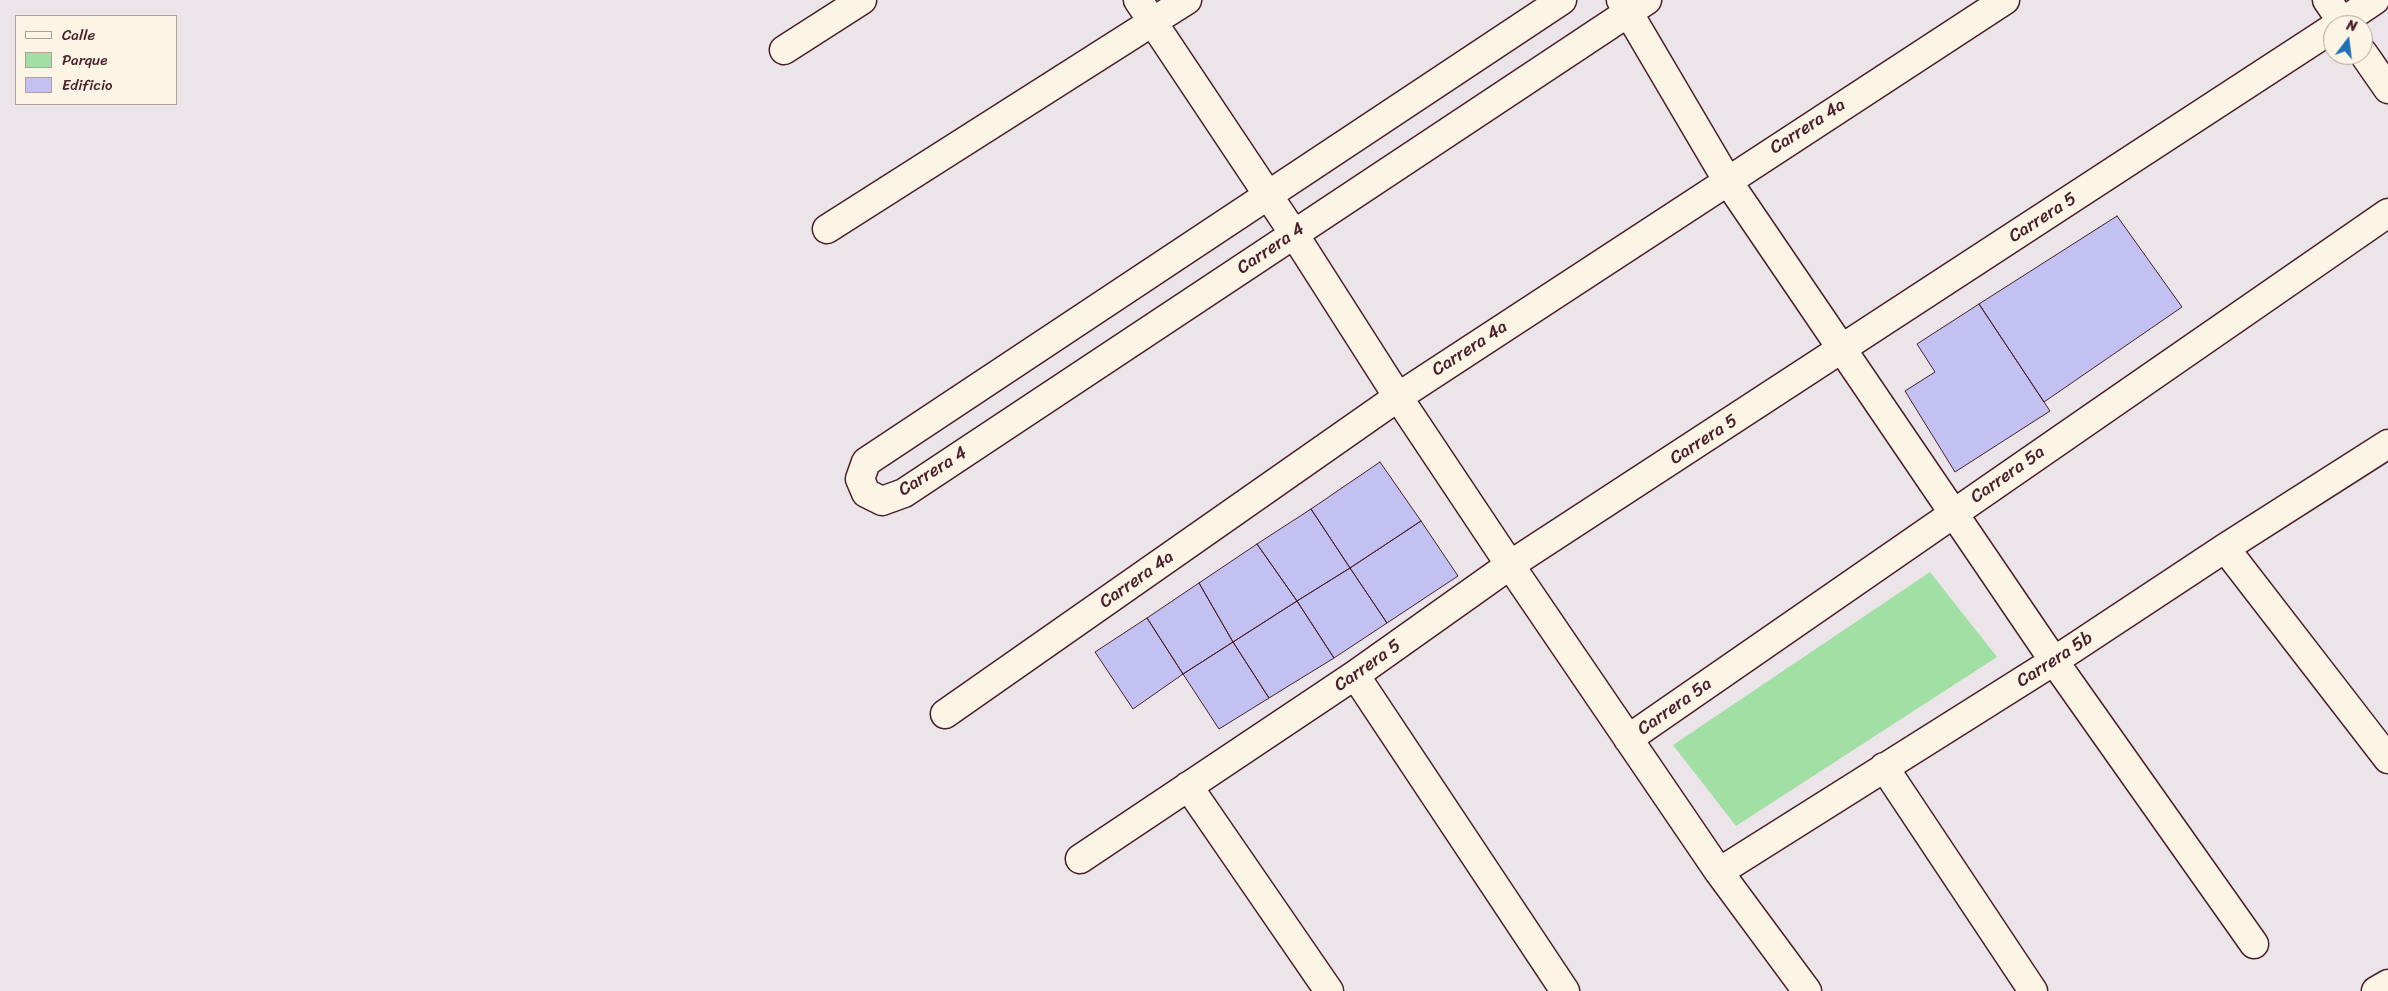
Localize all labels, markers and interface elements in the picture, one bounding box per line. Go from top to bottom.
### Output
text: N [2344,13,2360,39]
legend [15,15,178,105]
north arrow [2323,15,2373,65]
text: Calle [62,22,95,48]
text: Parque [62,47,107,73]
text: Edificio [62,72,113,98]
street label: Carrera 4a [1766,95,1850,159]
street label: Carrera 5 [2005,188,2081,248]
street label: Carrera 4 [1233,219,1309,279]
street label: Carrera 4a [1428,317,1512,381]
street label: Carrera 5 [1666,410,1742,470]
street label: Carrera 5a [1967,442,2049,508]
street label: Carrera 4 [895,443,971,501]
street label: Carrera 4a [1096,547,1178,613]
street label: Carrera 5b [2013,627,2097,693]
street label: Carrera 5 [1331,635,1405,697]
street label: Carrera 5a [1634,674,1716,740]

